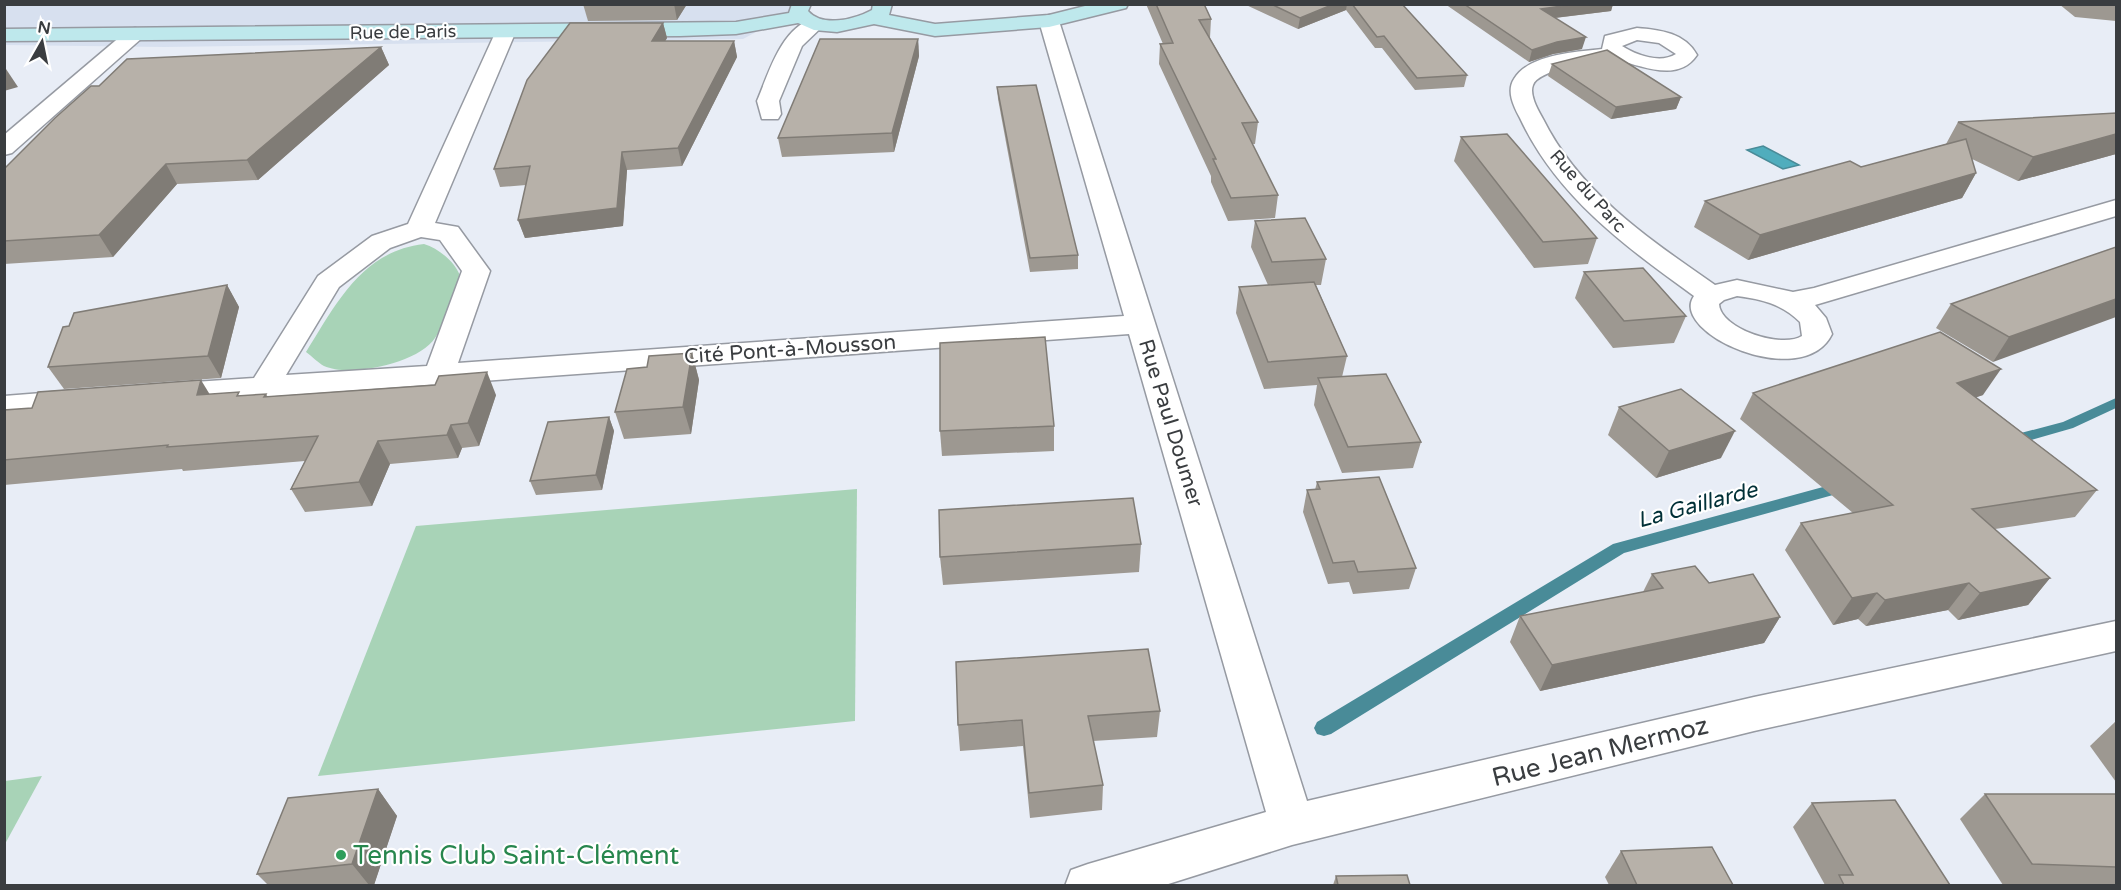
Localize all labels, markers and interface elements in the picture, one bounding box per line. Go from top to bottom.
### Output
north arrow [12,12,72,72]
text: N [36,17,52,39]
street label: Rue de Paris [349,20,457,44]
street label: Rue du Parc [1545,145,1631,237]
street label: Cité Pont-à-Mousson [683,330,897,369]
street label: Rue Paul Doumer [1133,336,1208,510]
water label: La Gaillarde [1634,476,1762,533]
street label: Rue Jean Mermoz [1489,710,1712,793]
place label: Tennis Club Saint-Clément [353,840,679,871]
marker: Tennis Club Saint-Clément [334,848,348,862]

